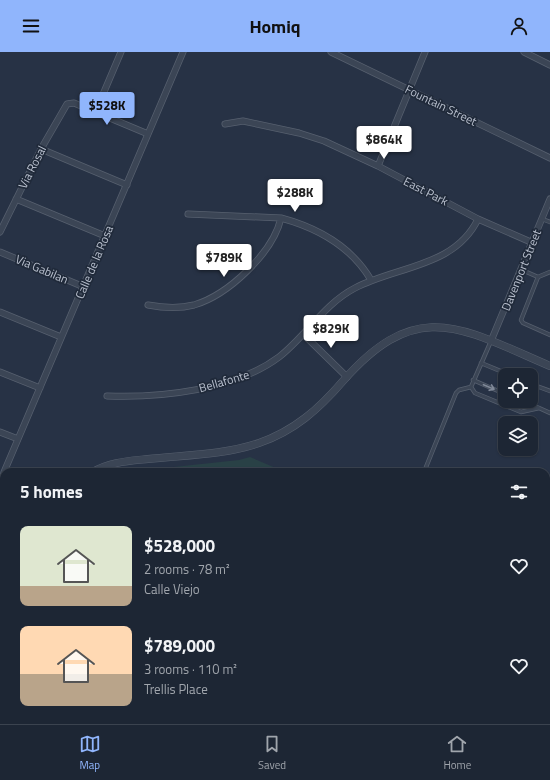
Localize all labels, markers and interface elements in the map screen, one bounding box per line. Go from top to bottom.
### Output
text: Homiq [249,13,301,40]
icon: menu [20,15,42,37]
icon: person [508,15,530,37]
street label: Fountain Street [402,79,481,131]
pin: $528K [79,92,135,126]
text: $528K [89,95,125,115]
pin: $864K [356,126,412,160]
text: $864K [366,129,402,149]
street label: Via Rosal [13,142,51,192]
street label: East Park [400,172,452,210]
pin: $288K [267,179,323,213]
text: $288K [277,182,313,202]
street label: Calle de la Rosa [70,222,118,302]
street label: Davenport Street [496,226,546,314]
pin: $789K [196,244,252,278]
text: $789K [206,247,242,267]
street label: Via Gabilan [13,249,71,289]
pin: $829K [303,315,359,349]
text: $829K [313,318,349,338]
street label: Bellafonte [196,365,252,397]
map controls [498,368,538,456]
button: locate [498,368,538,408]
one-way arrow [483,384,495,391]
button: layers [498,416,538,456]
text: 5 homes [20,479,83,505]
icon: filters [508,481,530,503]
text: $528,000 [144,533,215,559]
icon: home [52,542,100,590]
icon: heart [508,555,530,577]
text: 2 rooms · 78 m² [144,559,230,579]
text: Calle Viejo [144,579,200,599]
text: $789,000 [144,633,215,659]
icon: home [52,642,100,690]
icon: heart [508,655,530,677]
text: 3 rooms · 110 m² [144,659,237,679]
text: Trellis Place [144,679,208,699]
tab: Map [79,733,101,773]
tab: Saved [258,733,286,773]
tab: Home [443,733,471,773]

